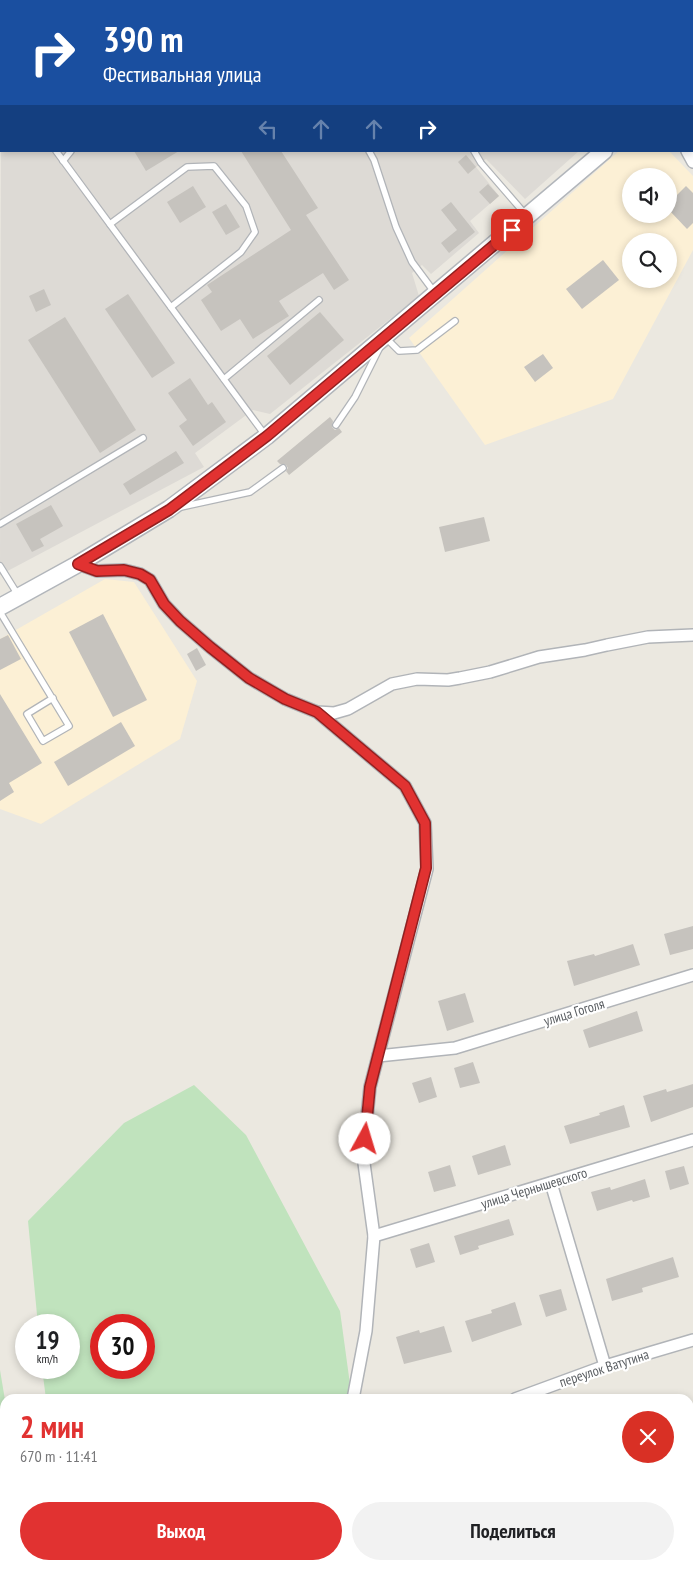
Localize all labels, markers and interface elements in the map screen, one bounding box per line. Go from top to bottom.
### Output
text: 390 m [103,16,184,62]
icon: right [20,20,85,85]
text: Фестивальная улица [103,60,262,88]
icon: left [254,115,282,143]
icon: ahead [307,115,335,143]
icon: ahead [360,115,388,143]
icon: right [413,115,441,143]
map controls [622,168,677,288]
button: sound [622,168,677,223]
pin [491,209,533,251]
icon: arrive [498,216,526,244]
button: search [622,233,677,288]
street label: улица Гоголя [541,994,607,1030]
position arrow [338,1112,390,1164]
street label: улица Чернышевского [479,1163,589,1213]
speed limit sign: 30 [90,1314,155,1379]
text: 19 [36,1324,59,1356]
street label: переулок Ватутина [557,1345,651,1391]
text: km/h [37,1351,58,1366]
text: 2 мин [20,1407,84,1446]
button: close [622,1411,674,1463]
text: 670 m · 11:41 [20,1446,98,1466]
button: Выход [20,1502,342,1560]
button: Поделиться [352,1502,674,1560]

